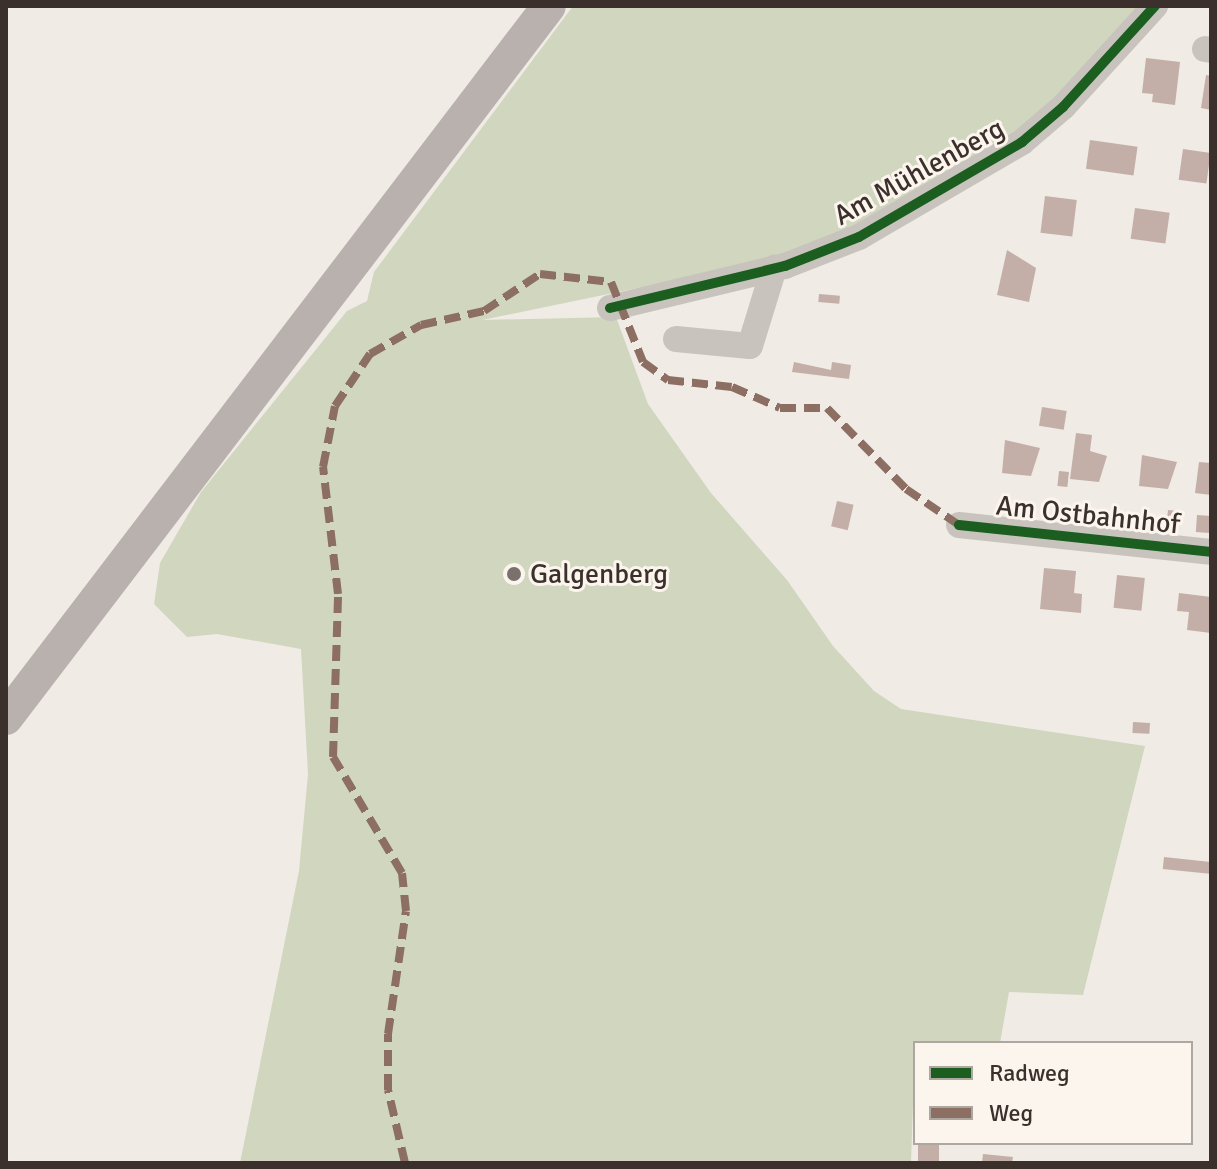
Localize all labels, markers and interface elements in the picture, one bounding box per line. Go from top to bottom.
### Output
street label: Am Mühlenberg [828,111,1010,233]
street label: Am Ostbahnhof [994,489,1182,541]
place label: Galgenberg [530,557,668,591]
marker: Galgenberg [505,565,523,583]
legend [913,1041,1193,1145]
text: Radweg [989,1058,1070,1088]
text: Weg [989,1098,1033,1128]

